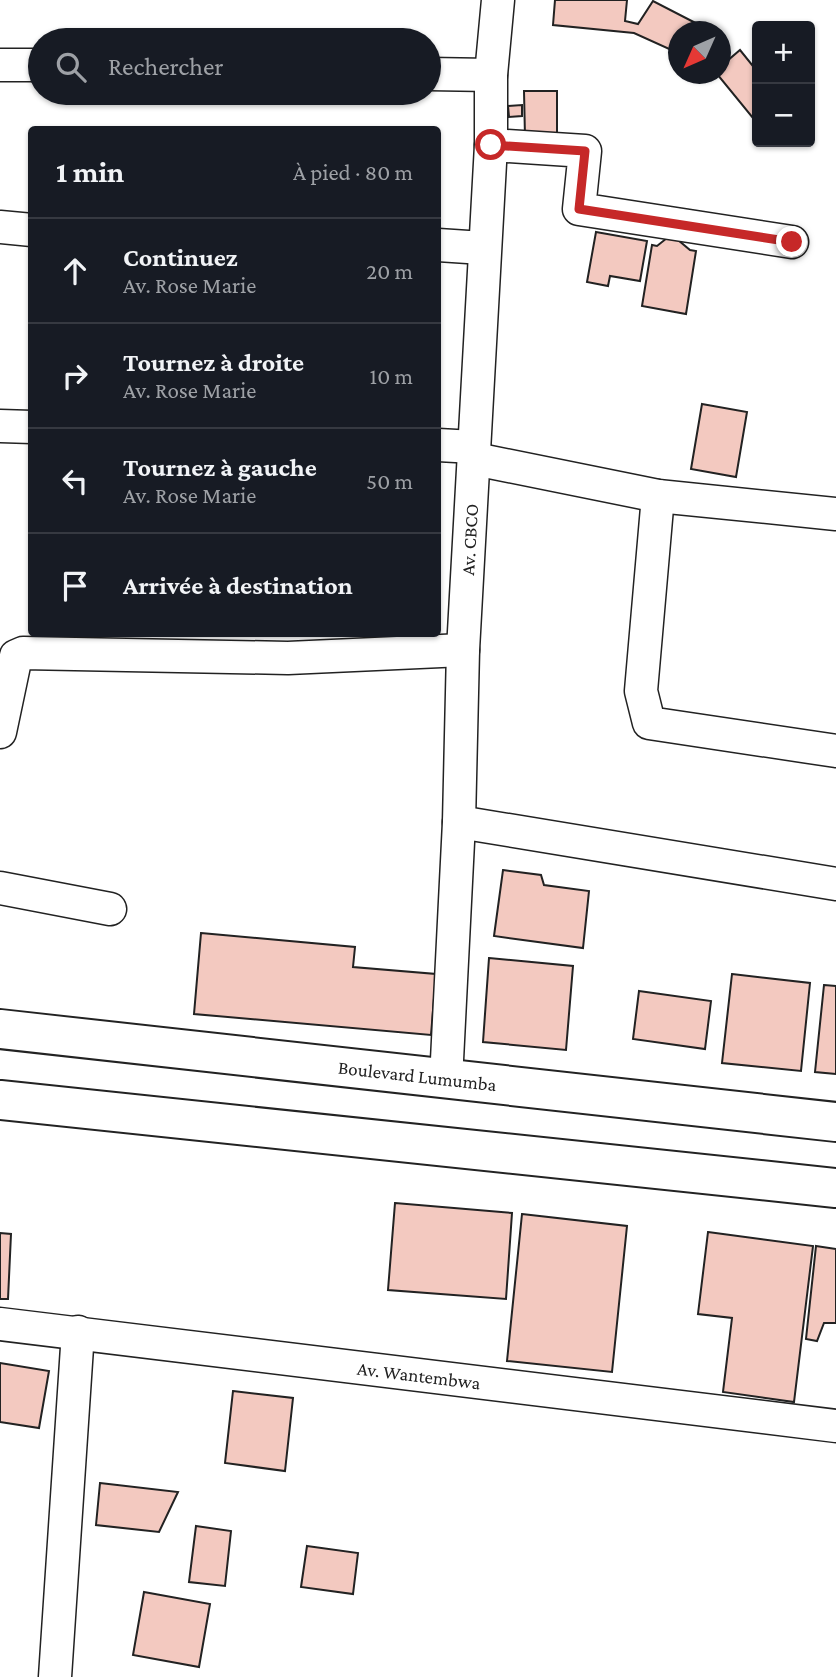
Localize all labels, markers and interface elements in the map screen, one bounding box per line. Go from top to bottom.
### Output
north arrow [668,21,731,84]
map controls [752,21,815,147]
button: + [752,21,815,84]
search box [28,28,441,105]
icon: search [52,48,90,86]
text: Rechercher [108,52,224,81]
button: − [752,84,815,147]
route start [475,129,506,160]
text: 1 min [56,155,124,188]
text: À pied · 80 m [293,159,413,185]
route end [776,226,807,257]
text: Continuez [123,243,238,272]
icon: ahead [56,252,94,290]
text: 20 m [366,258,413,284]
text: Av. Rose Marie [123,272,256,298]
text: Tournez à droite [123,348,304,377]
icon: right [56,357,94,395]
text: 10 m [370,363,413,389]
text: Av. Rose Marie [123,377,256,403]
text: Tournez à gauche [123,453,317,482]
icon: left [56,462,94,500]
text: 50 m [366,468,413,494]
text: Av. Rose Marie [123,482,256,508]
street label: Av. CBCO [457,503,482,576]
icon: arrive [56,567,94,605]
text: Arrivée à destination [123,571,353,600]
street label: Boulevard Lumumba [337,1057,498,1095]
street label: Av. Wantembwa [356,1358,482,1394]

